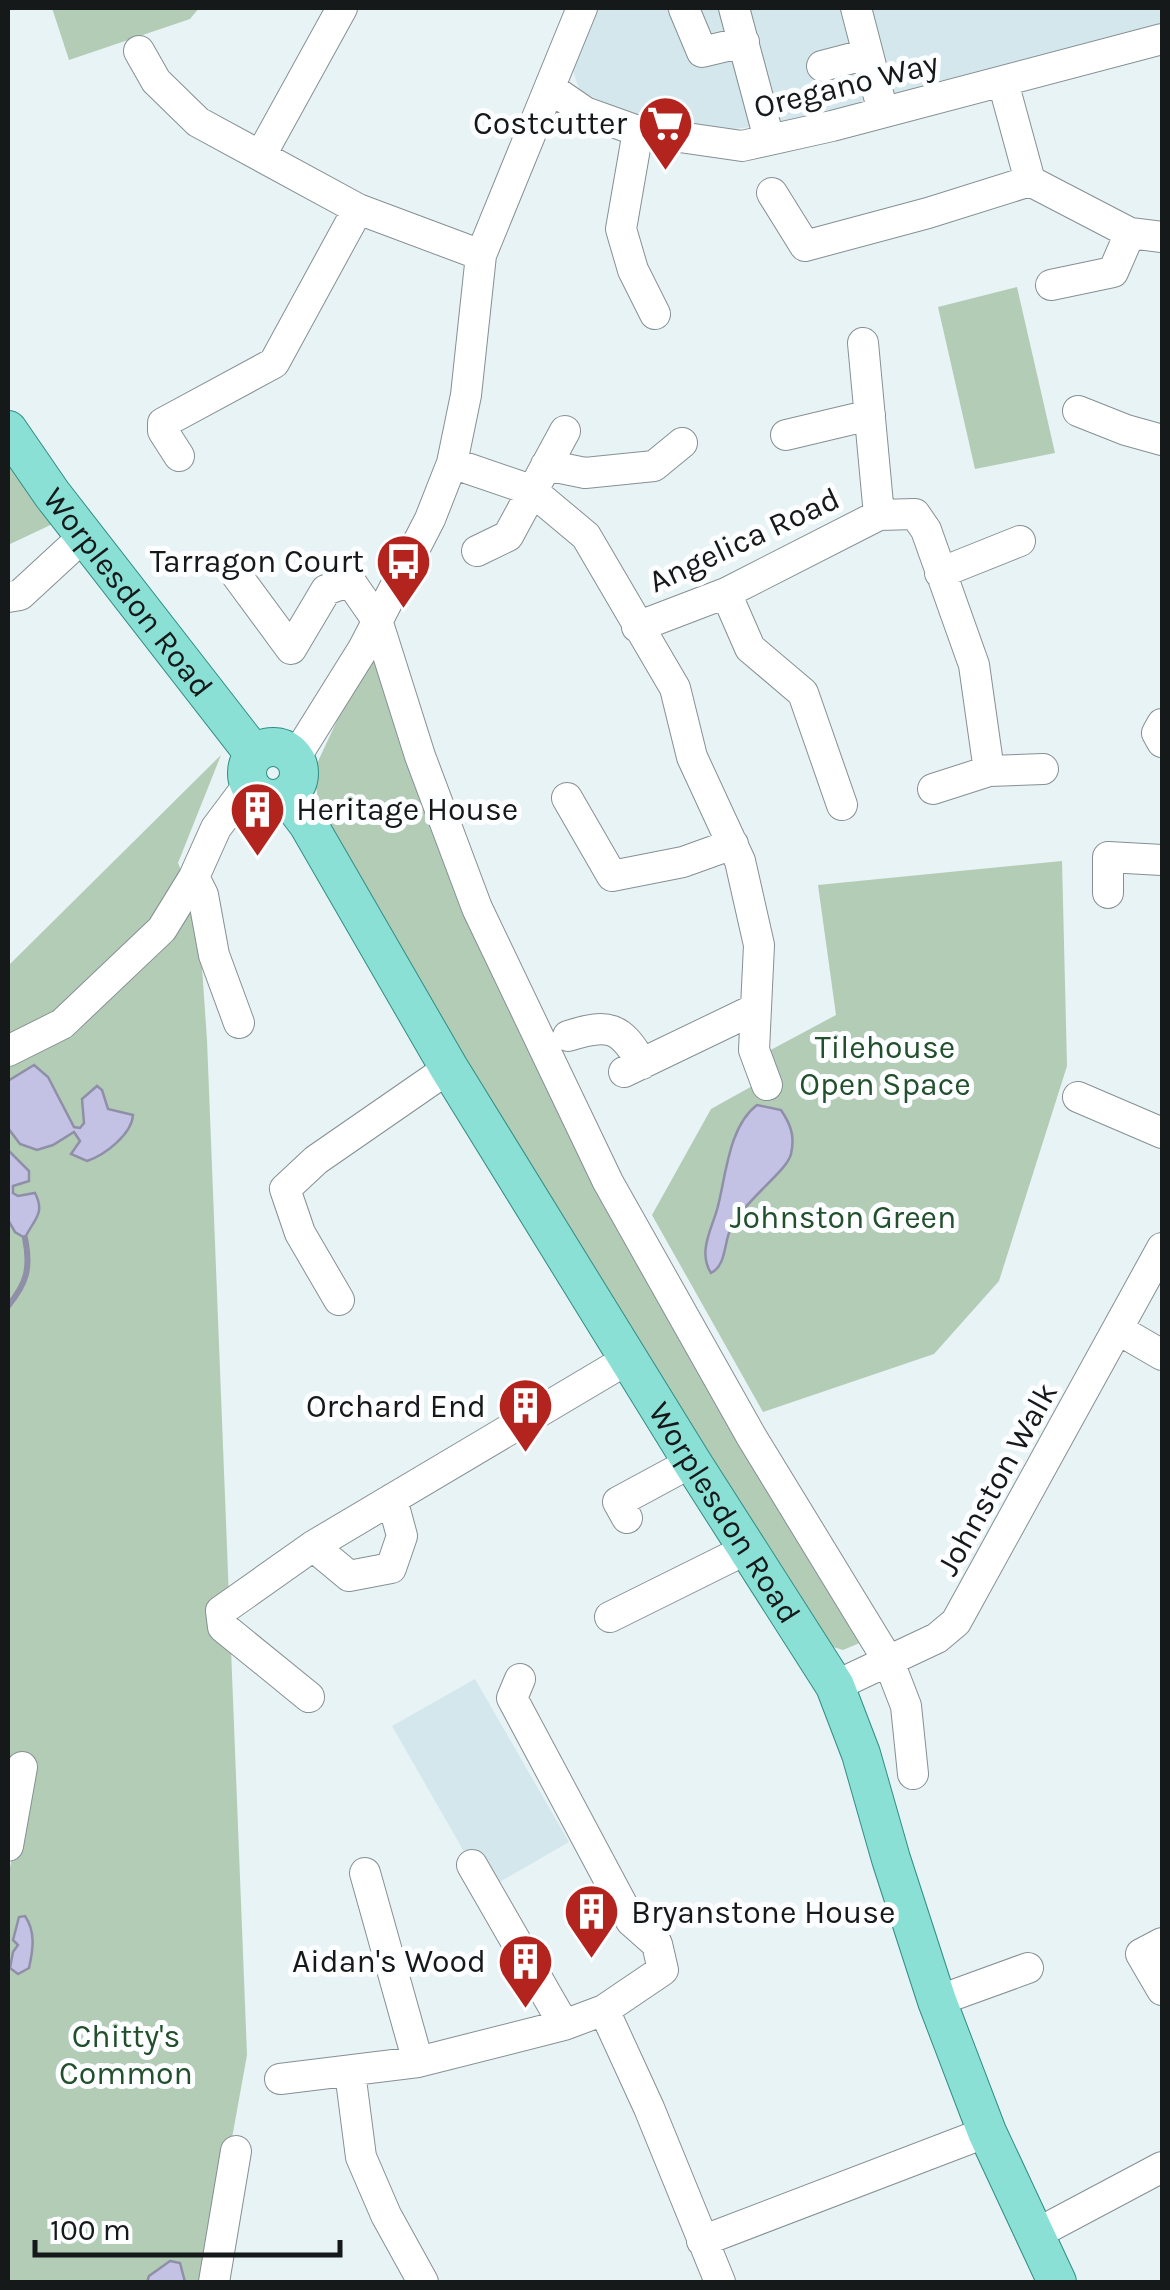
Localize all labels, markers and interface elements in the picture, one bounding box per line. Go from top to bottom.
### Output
street label: Oregano Way [750,44,942,126]
supermarket icon: Costcutter [636,93,696,172]
place label: Costcutter [473,105,627,142]
street label: Worplesdon Road [36,480,221,704]
street label: Angelica Road [643,480,845,600]
bus stop icon: Tarragon Court [373,531,433,610]
place label: Tarragon Court [150,543,364,580]
building icon: Heritage House [227,779,287,858]
place label: Heritage House [296,791,518,828]
park label: Tilehouse Open Space [799,1029,971,1103]
park label: Johnston Green [730,1199,956,1236]
building icon: Orchard End [495,1376,555,1455]
street label: Johnston Walk [929,1376,1065,1582]
place label: Orchard End [306,1388,486,1425]
street label: Worplesdon Road [641,1395,809,1630]
building icon: Bryanstone House [562,1882,622,1961]
place label: Bryanstone House [631,1894,895,1931]
building icon: Aidan's Wood [495,1931,555,2010]
place label: Aidan's Wood [292,1943,486,1980]
park label: Chitty's Common [59,2018,193,2092]
scale bar [35,2195,340,2257]
text: 100 m [50,2212,131,2248]

